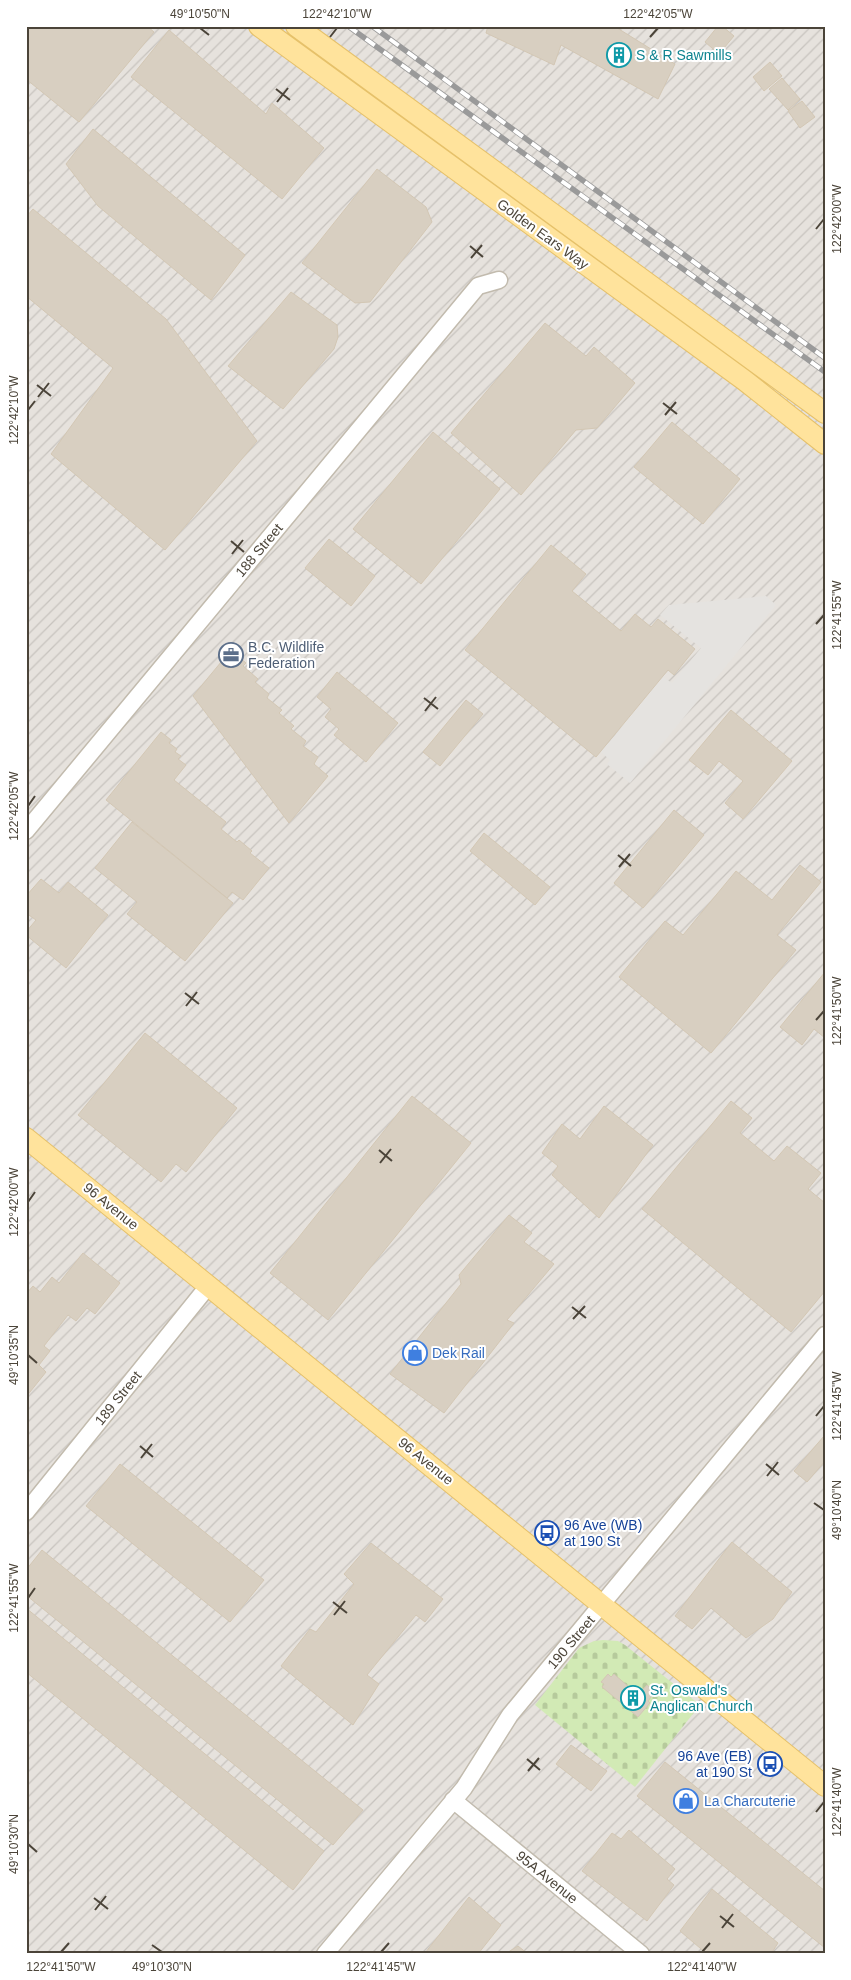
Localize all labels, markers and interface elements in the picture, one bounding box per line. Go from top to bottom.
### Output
text: 49°10'50"N [170,7,230,21]
text: 122°42'10"W [302,7,372,21]
text: 122°42'05"W [623,7,693,21]
building icon: S & R Sawmills [606,42,632,68]
place label: S & R Sawmills [636,47,732,63]
text: 122°42'00"W [830,184,844,254]
street label: Golden Ears Way [494,195,592,273]
text: 122°42'10"W [7,375,21,445]
street label: 188 Street [232,520,286,580]
text: 122°41'55"W [830,580,844,650]
place label: B.C. Wildlife Federation [248,639,324,671]
office icon: B.C. Wildlife Federation [218,642,244,668]
text: 122°42'05"W [7,771,21,841]
text: 122°41'50"W [830,976,844,1046]
text: 122°42'00"W [7,1167,21,1237]
street label: 96 Avenue [80,1179,142,1233]
text: 49°10'35"N [7,1325,21,1385]
shop icon: Dek Rail [402,1340,428,1366]
place label: Dek Rail [432,1345,485,1361]
street label: 189 Street [91,1368,145,1428]
text: 122°41'45"W [830,1371,844,1441]
street label: 96 Avenue [395,1434,457,1488]
text: 49°10'40"N [830,1480,844,1540]
place label: 96 Ave (WB) at 190 St [564,1517,642,1549]
bus stop icon: 96 Ave (WB) at 190 St [534,1520,560,1546]
text: 122°41'55"W [7,1563,21,1633]
street label: 190 Street [544,1612,598,1672]
place label: St. Oswald's Anglican Church [650,1682,753,1714]
building icon: St. Oswald's Anglican Church [620,1685,646,1711]
place label: 96 Ave (EB) at 190 St [678,1748,752,1780]
bus stop icon: 96 Ave (EB) at 190 St [757,1751,783,1777]
text: 122°41'40"W [830,1767,844,1837]
shop icon: La Charcuterie [673,1788,699,1814]
place label: La Charcuterie [704,1793,796,1809]
text: 49°10'30"N [7,1814,21,1874]
street label: 95A Avenue [513,1847,581,1907]
text: 122°41'50"W [26,1960,96,1974]
text: 49°10'30"N [132,1960,192,1974]
text: 122°41'45"W [346,1960,416,1974]
text: 122°41'40"W [667,1960,737,1974]

